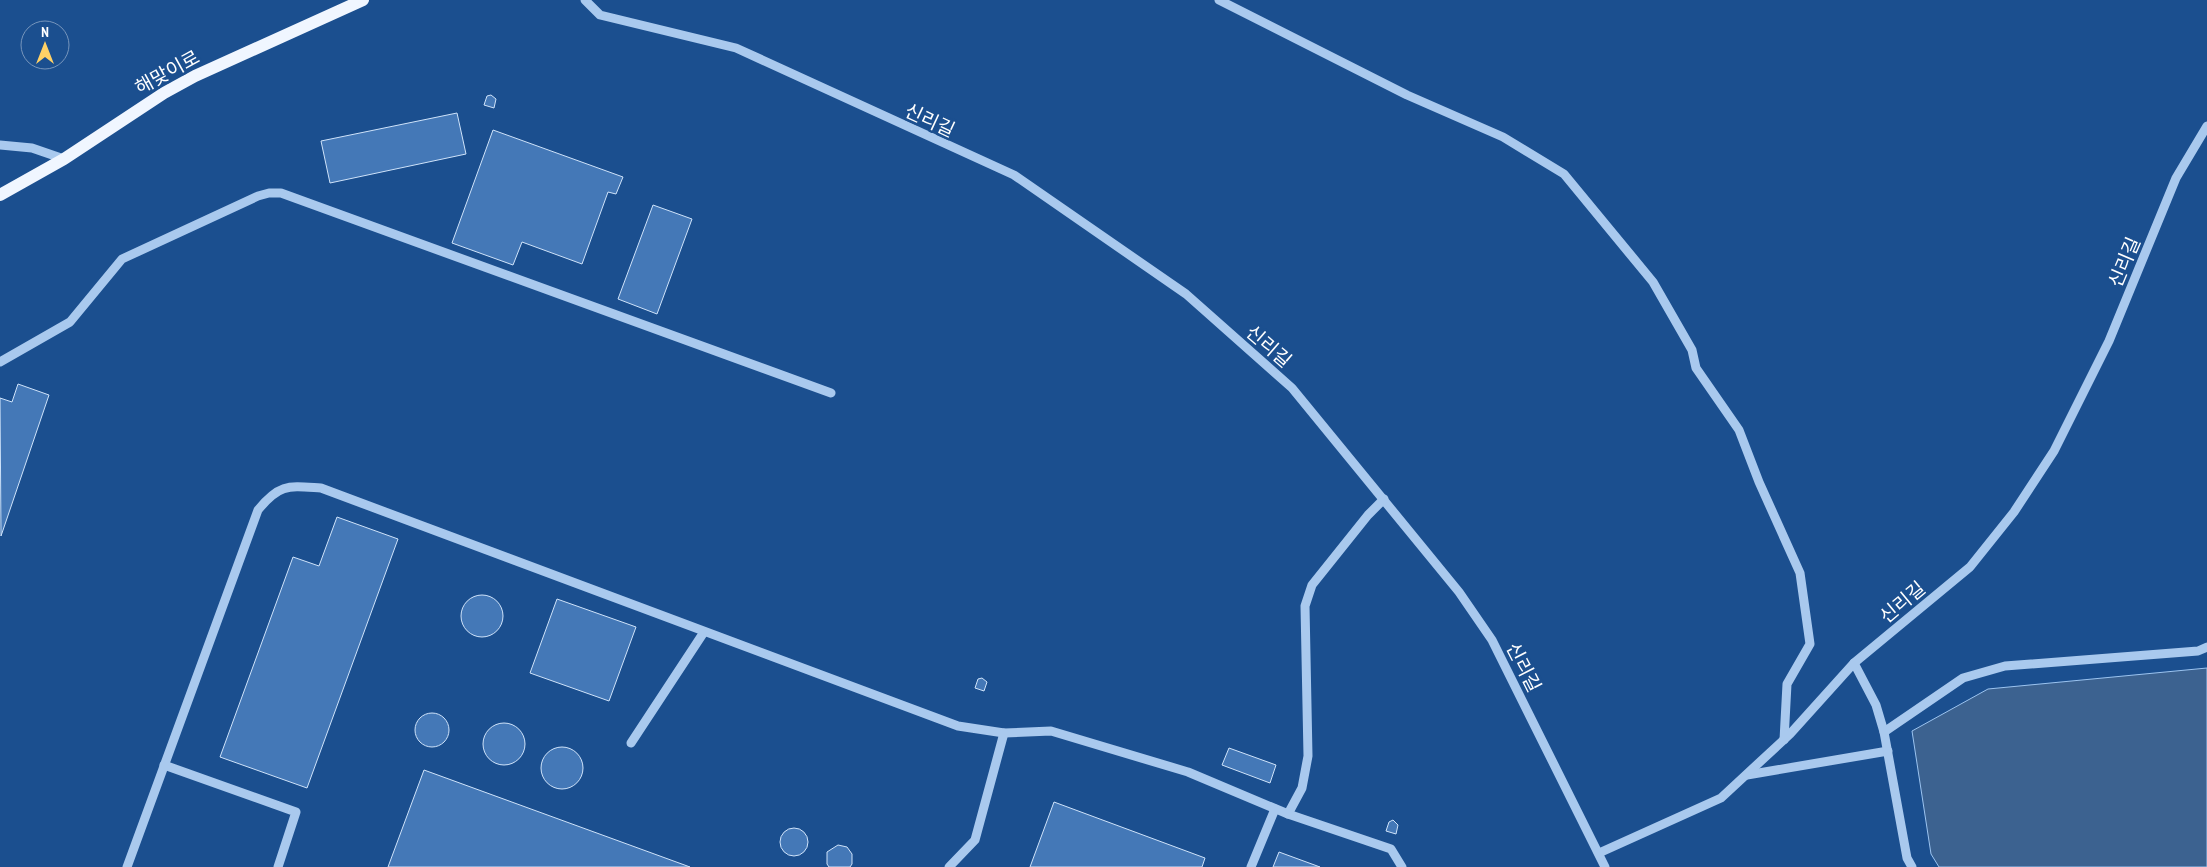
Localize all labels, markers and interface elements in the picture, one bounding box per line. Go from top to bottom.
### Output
north arrow [20,20,70,70]
text: N [41,23,49,41]
street label: 해맞이로 [131,45,203,99]
street label: 신리길 [901,98,959,142]
street label: 신리길 [2103,233,2145,291]
street label: 신리길 [1241,320,1297,372]
street label: 신리길 [1874,576,1930,628]
street label: 신리길 [1501,638,1547,696]

